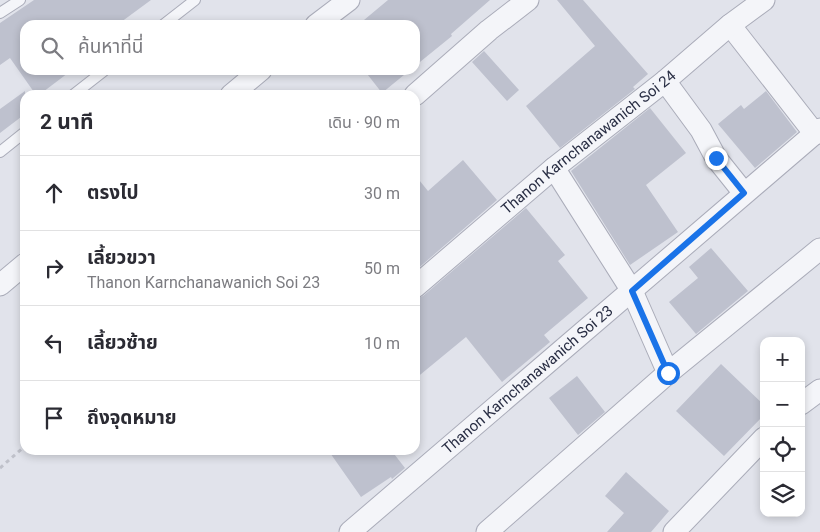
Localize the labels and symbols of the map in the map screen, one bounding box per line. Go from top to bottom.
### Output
street label: Thanon Karnchanawanich Soi 24 [498,66,680,218]
route end [705,147,728,170]
street label: Thanon Karnchanawanich Soi 23 [439,302,617,458]
route start [657,362,680,385]

